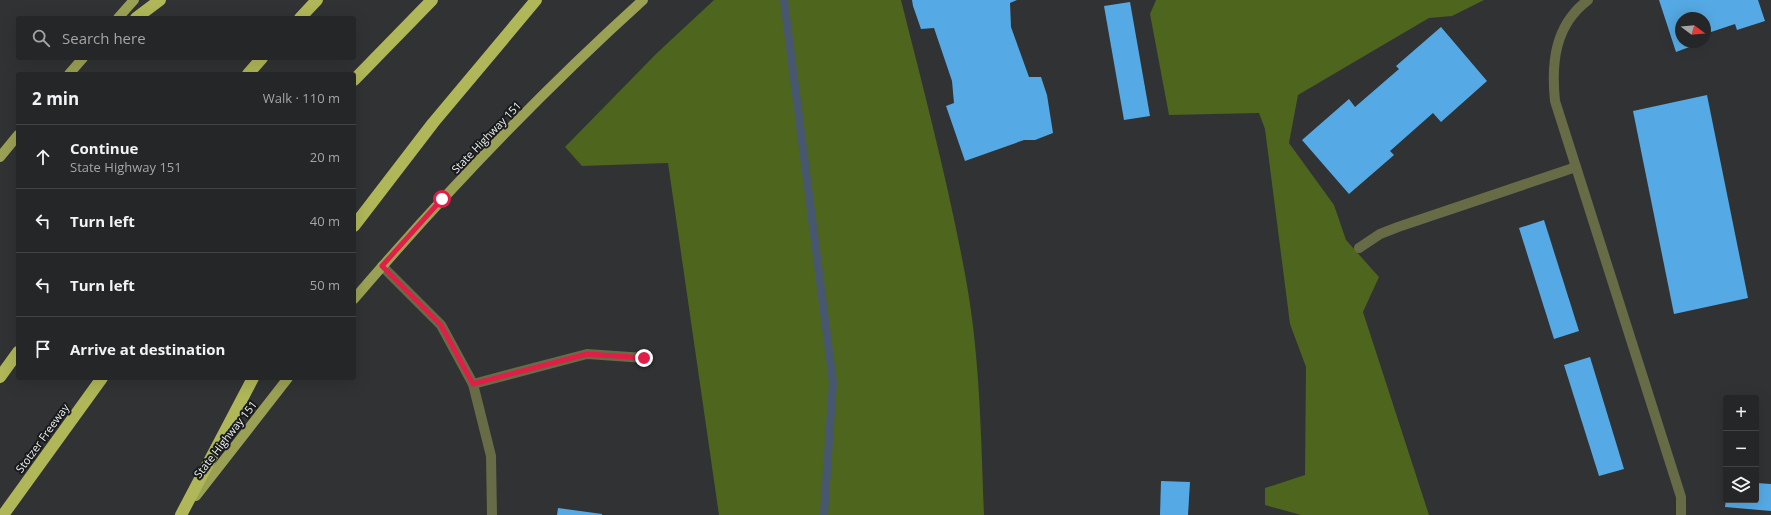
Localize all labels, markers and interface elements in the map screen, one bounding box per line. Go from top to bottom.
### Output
north arrow [1675,12,1711,48]
search box [16,16,356,60]
icon: search [30,27,52,49]
text: Search here [62,28,146,48]
text: 2 min [32,87,79,110]
text: Walk · 110 m [263,89,340,107]
street label: State Highway 151 [448,98,524,176]
text: Continue [70,138,138,158]
icon: ahead [32,146,54,168]
text: 20 m [310,148,340,166]
text: State Highway 151 [70,158,182,176]
route start [433,190,451,208]
icon: left [32,210,54,232]
text: Turn left [70,211,135,231]
text: 40 m [310,212,340,230]
icon: left [32,274,54,296]
text: Turn left [70,275,135,295]
text: 50 m [310,276,340,294]
icon: arrive [32,338,54,360]
text: Arrive at destination [70,339,225,359]
route end [635,349,653,367]
map controls [1723,395,1759,503]
button: + [1723,395,1759,431]
street label: State Highway 151 [190,397,260,481]
street label: Stotzer Freeway [12,400,72,476]
button: − [1723,431,1759,467]
button: layers [1723,467,1759,503]

